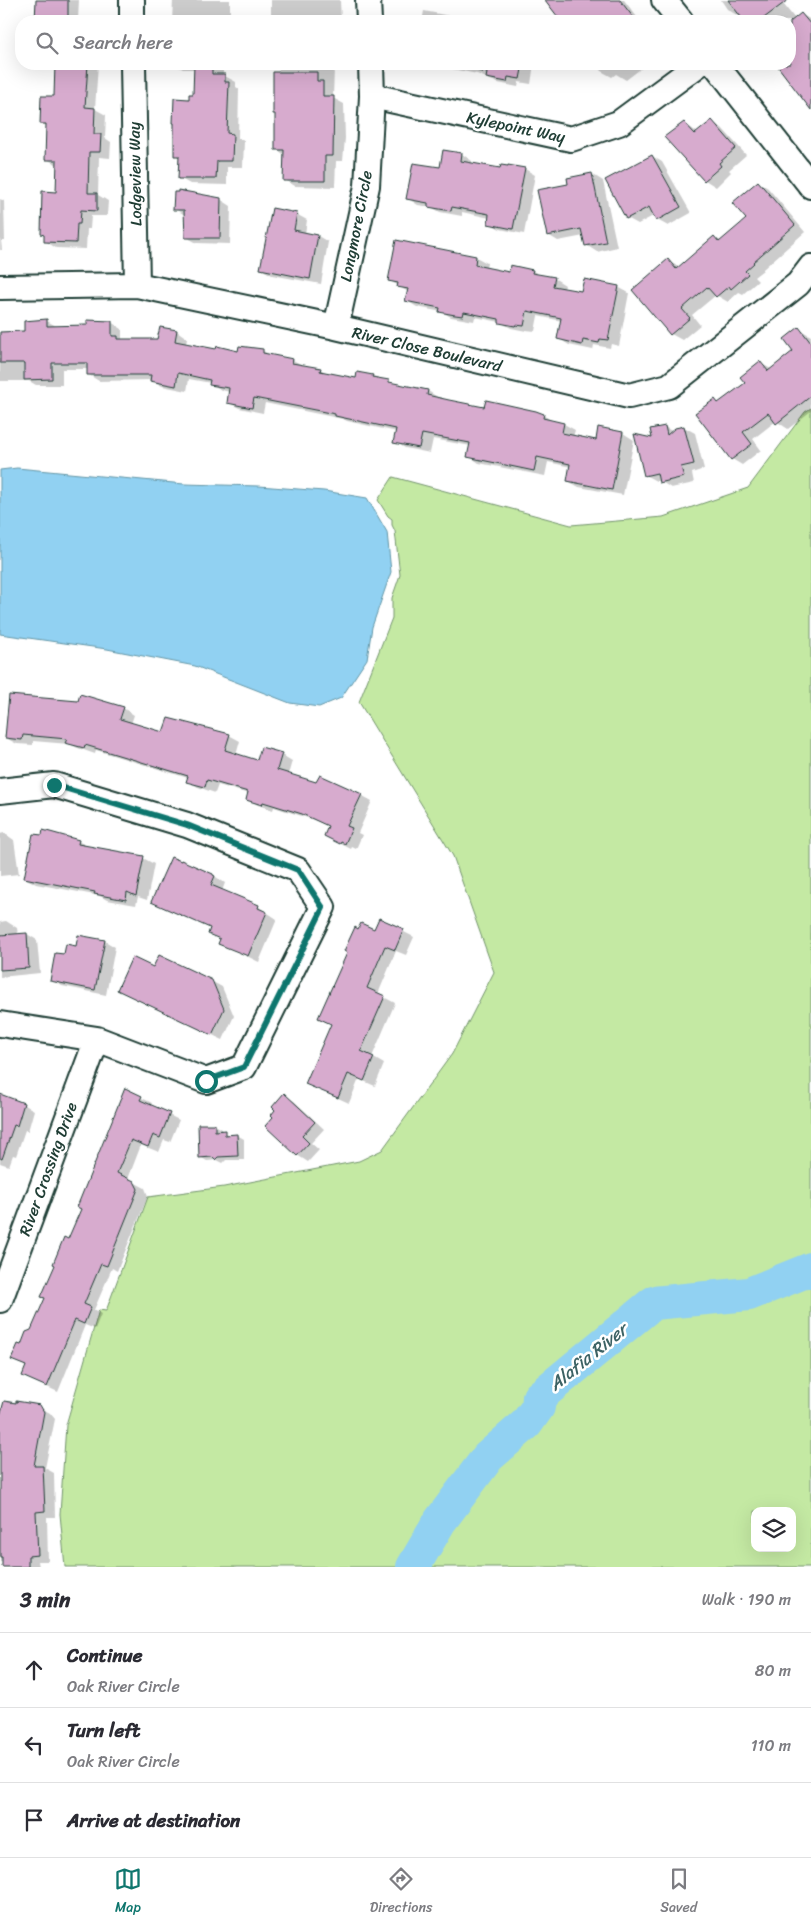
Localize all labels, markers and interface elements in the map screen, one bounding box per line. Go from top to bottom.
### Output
search box [15,15,796,70]
text: Search here [73,26,173,59]
icon: search [33,29,61,57]
street label: Kylepoint Way [464,102,569,152]
street label: Lodgeview Way [120,121,150,226]
street label: Longmore Circle [331,168,381,284]
street label: River Close Boulevard [349,318,506,381]
route end [43,774,66,797]
route start [195,1070,218,1093]
street label: River Crossing Drive [10,1098,86,1240]
water label: Alafia River [541,1313,637,1400]
map controls [751,1507,796,1552]
button: layers [751,1507,796,1552]
text: 3 min [20,1581,70,1619]
text: Walk · 190 m [702,1585,791,1614]
text: Continue [67,1639,143,1672]
icon: ahead [20,1656,48,1684]
text: 80 m [755,1656,791,1685]
text: Oak River Circle [67,1672,180,1701]
text: Turn left [67,1714,140,1747]
icon: left [20,1731,48,1759]
text: 110 m [751,1731,791,1760]
text: Oak River Circle [67,1747,180,1776]
text: Arrive at destination [67,1804,240,1837]
icon: arrive [20,1806,48,1834]
tab: Map [114,1865,142,1920]
tab: Directions [370,1865,432,1920]
tab: Saved [660,1865,697,1920]

